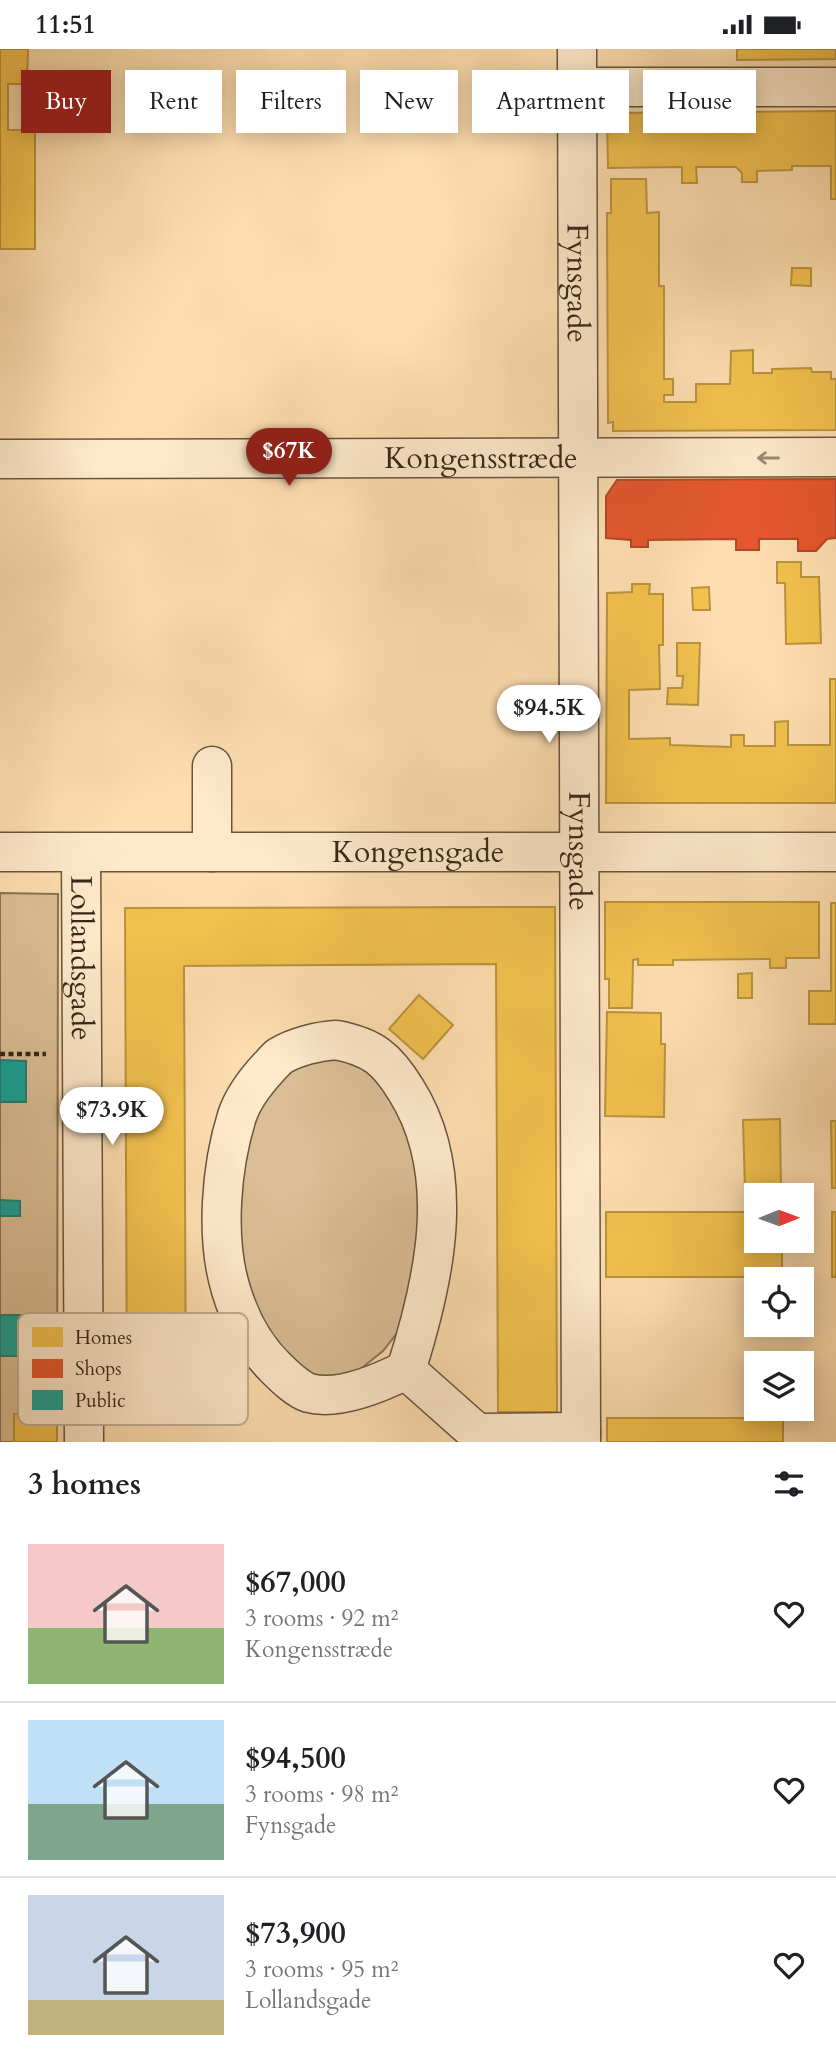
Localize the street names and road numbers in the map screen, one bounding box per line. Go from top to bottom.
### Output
street label: Fynsgade [557,223,598,343]
street label: Kongensstræde [384,437,578,479]
street label: Fynsgade [559,791,600,911]
street label: Kongensgade [332,832,504,873]
street label: Lollandsgade [61,875,102,1041]

